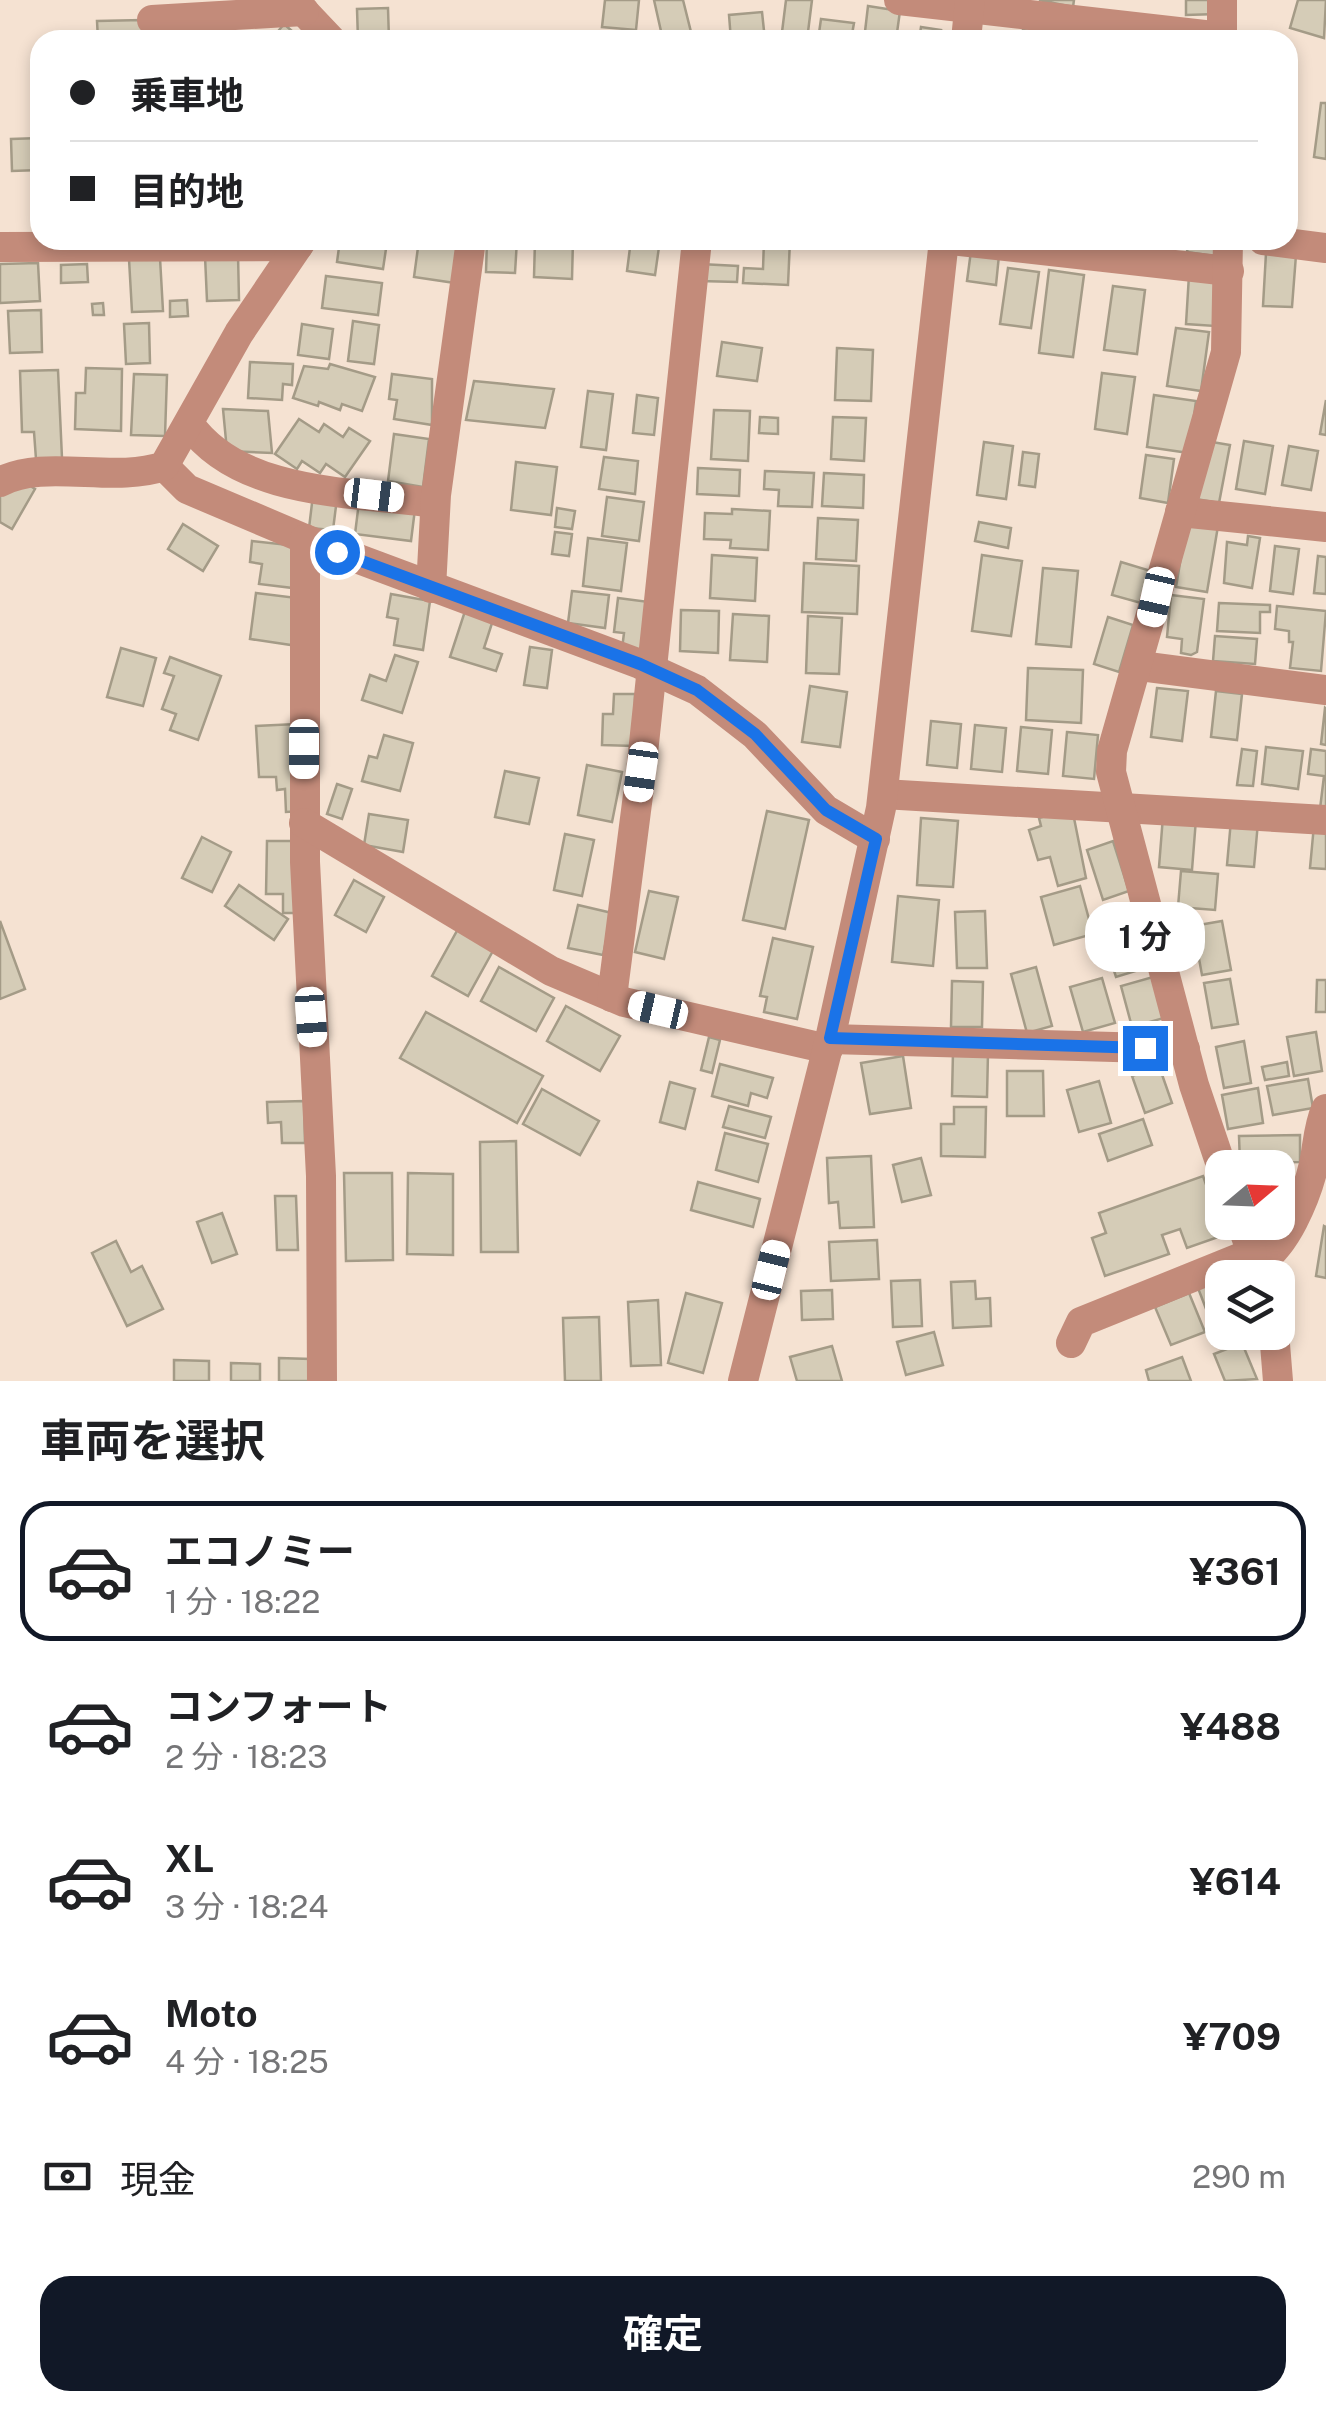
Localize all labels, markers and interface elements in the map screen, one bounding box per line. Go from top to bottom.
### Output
text: 乗車地 [130,73,244,118]
text: 目的地 [130,169,244,214]
car [342,476,406,514]
route start [315,530,360,575]
car [1135,564,1177,630]
car [289,719,319,779]
car [622,740,660,804]
callout: 1 分 [1085,903,1205,973]
text: 1 分 [1119,918,1171,955]
car [294,986,328,1048]
car [625,989,691,1031]
route end [1123,1026,1168,1071]
north arrow [1205,1150,1295,1240]
map controls [1205,1150,1295,1350]
car [749,1237,793,1303]
button: layers [1205,1260,1295,1350]
text: 車両を選択 [40,1414,265,1467]
icon: car [45,1526,135,1616]
text: エコノミー [165,1529,355,1574]
text: ¥361 [1189,1549,1281,1594]
text: 1 分 · 18:22 [165,1583,320,1620]
icon: car [45,1681,135,1771]
text: コンフォート [165,1684,392,1729]
text: ¥488 [1180,1704,1281,1749]
text: 2 分 · 18:23 [165,1738,327,1775]
icon: car [45,1836,135,1926]
text: XL [165,1836,214,1881]
text: ¥614 [1190,1859,1281,1904]
text: 3 分 · 18:24 [165,1888,328,1925]
icon: car [45,1991,135,2081]
text: Moto [165,1991,258,2036]
text: ¥709 [1183,2014,1281,2059]
text: 4 分 · 18:25 [165,2043,329,2080]
icon: cash [40,2149,95,2204]
text: 現金 [120,2157,196,2202]
text: 290 m [1192,2158,1286,2195]
button: 確定 [40,2276,1286,2391]

